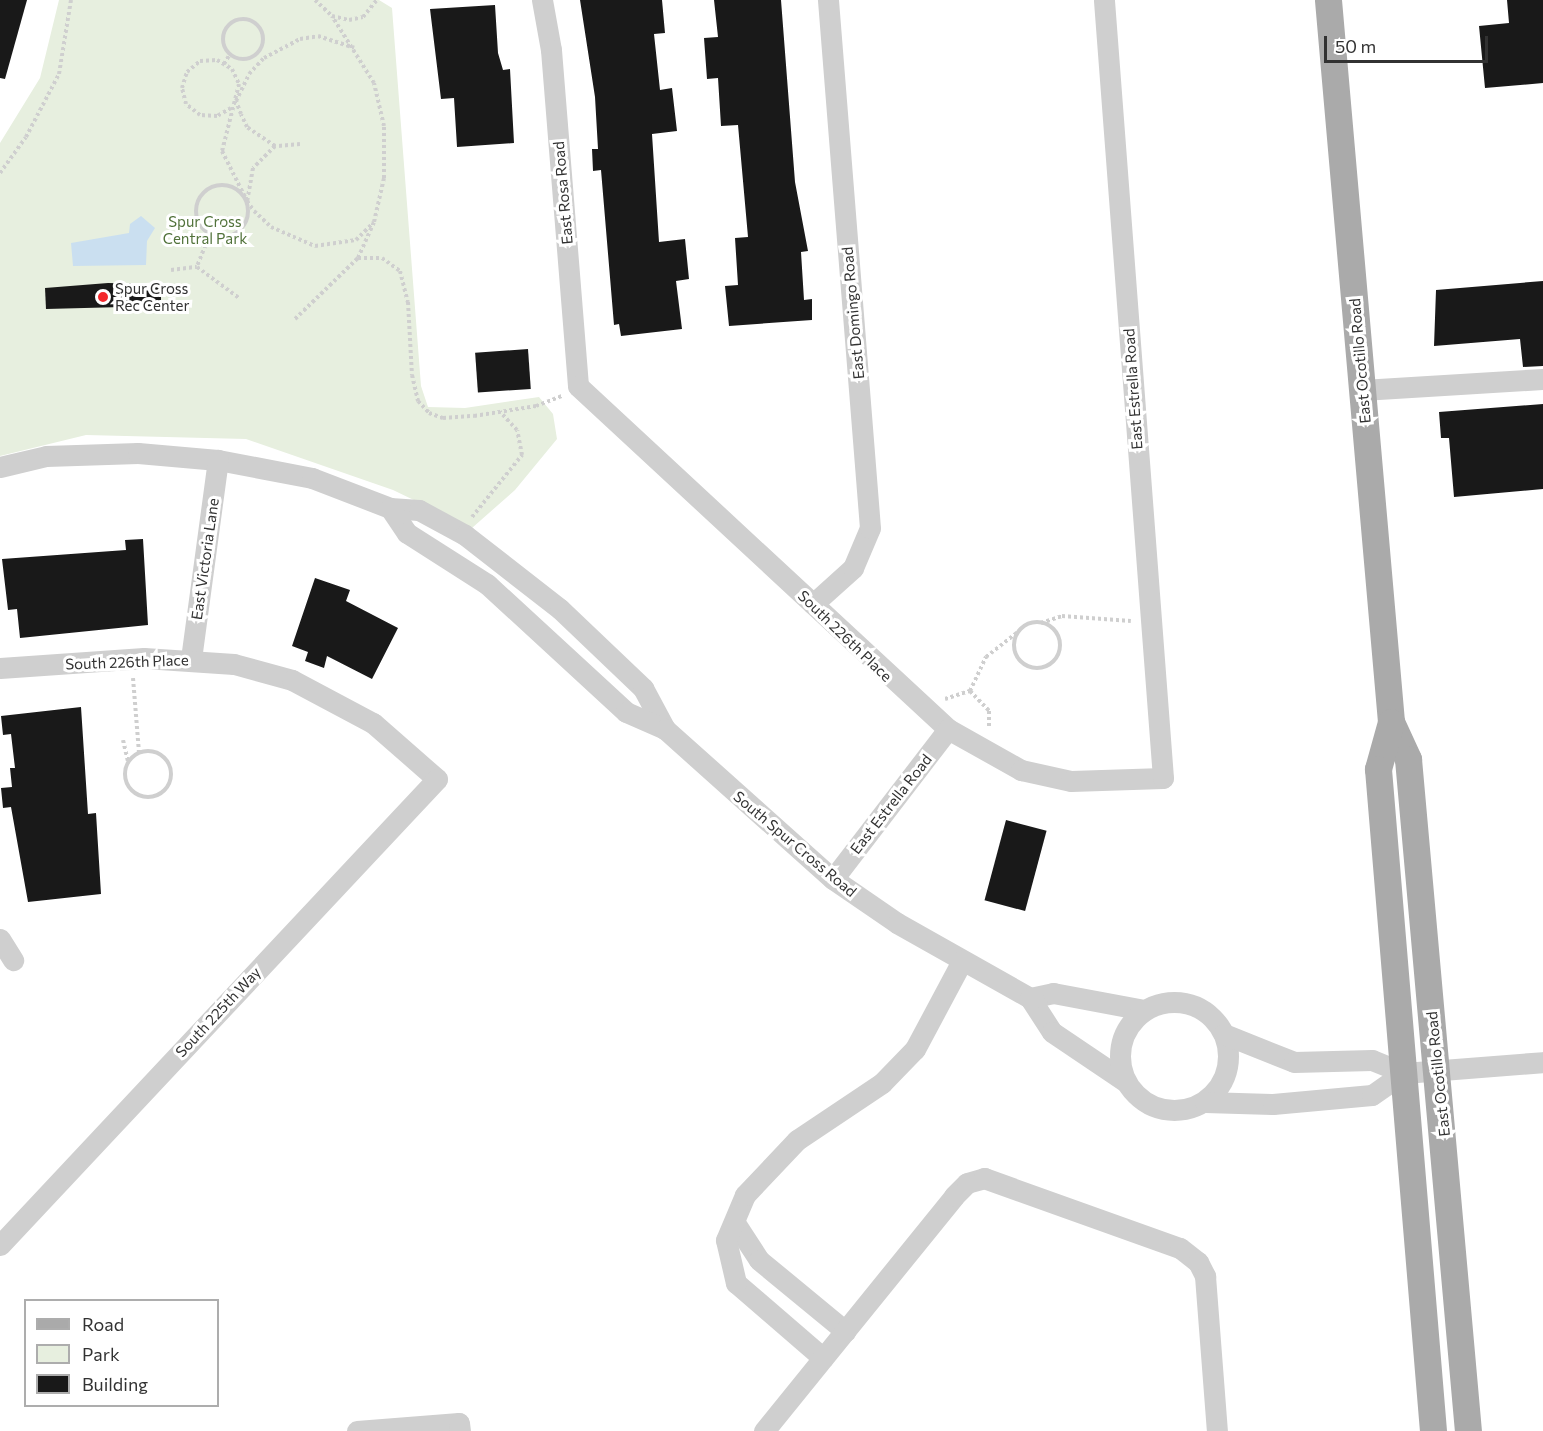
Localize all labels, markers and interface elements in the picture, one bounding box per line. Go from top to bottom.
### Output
scale bar [1327,24,1490,62]
text: 50 m [1335,35,1376,57]
street label: East Rosa Road [550,141,576,245]
park label: Spur Cross Central Park [163,212,247,247]
street label: East Domingo Road [838,246,868,380]
place label: Spur Cross Rec Center [115,279,189,314]
marker: Spur Cross Rec Center [96,290,110,304]
street label: East Ocotillo Road [1346,298,1374,424]
street label: East Estrella Road [1120,328,1146,450]
street label: East Victoria Lane [188,497,222,621]
street label: South 226th Place [794,587,896,685]
street label: South 226th Place [65,651,189,673]
street label: East Estrella Road [847,751,935,857]
street label: South Spur Cross Road [730,787,860,901]
street label: South 225th Way [172,963,264,1061]
street label: East Ocotillo Road [1422,1011,1454,1137]
legend [24,1299,219,1407]
text: Road [82,1313,124,1335]
text: Park [82,1343,120,1365]
text: Building [82,1373,148,1395]

